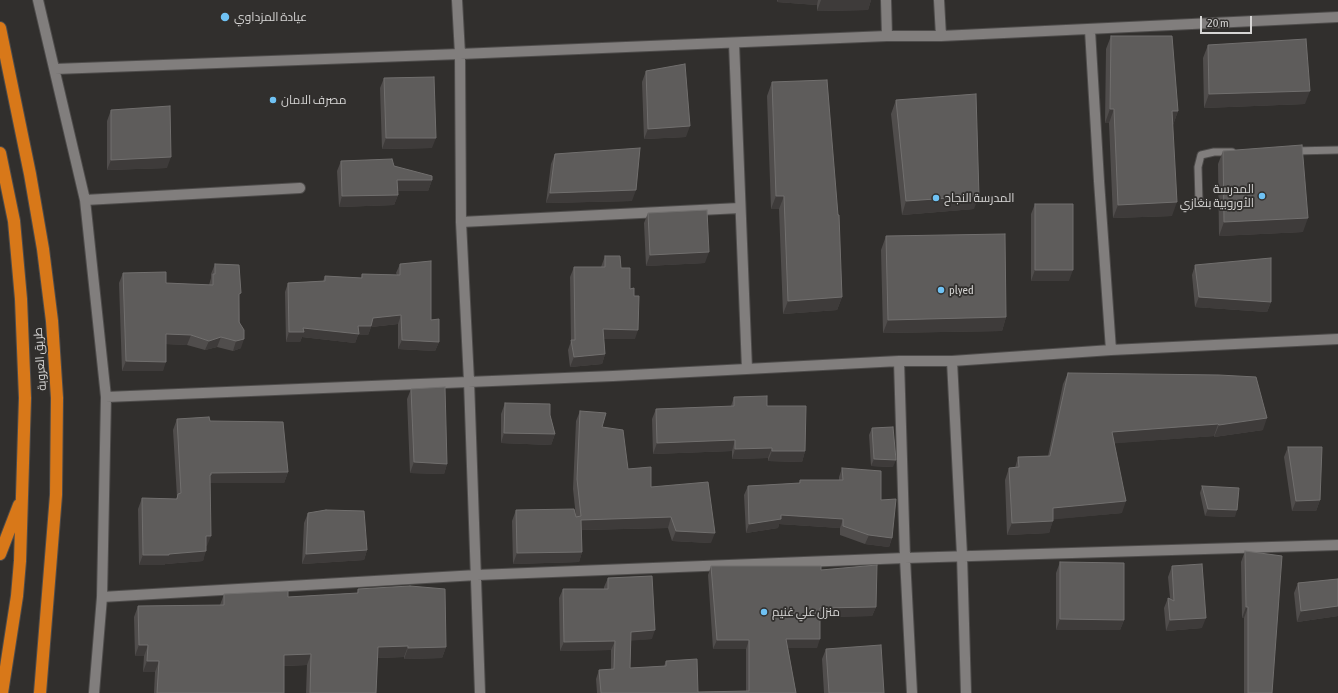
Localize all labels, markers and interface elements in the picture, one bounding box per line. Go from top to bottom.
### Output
scale bar [1202,8,1254,34]
place label: عيادة المزداوي [234,10,307,24]
marker: عيادة المزداوي [219,11,231,23]
text: 20 m [1207,16,1229,30]
place label: مصرف الامان [281,93,346,107]
marker: مصرف الامان [268,95,278,105]
place label: المدرسة الأوروبية بنغازي [1180,182,1254,210]
place label: المدرسة النجاح [944,191,1014,205]
marker: المدرسة الأوروبية بنغازي [1257,191,1267,201]
marker: المدرسة النجاح [931,193,941,203]
place label: plyed [949,283,974,297]
marker: plyed [936,285,946,295]
street label: طريق العروبة [31,327,49,391]
place label: منزل علي غنيم [772,605,840,619]
marker: منزل علي غنيم [759,607,769,617]

